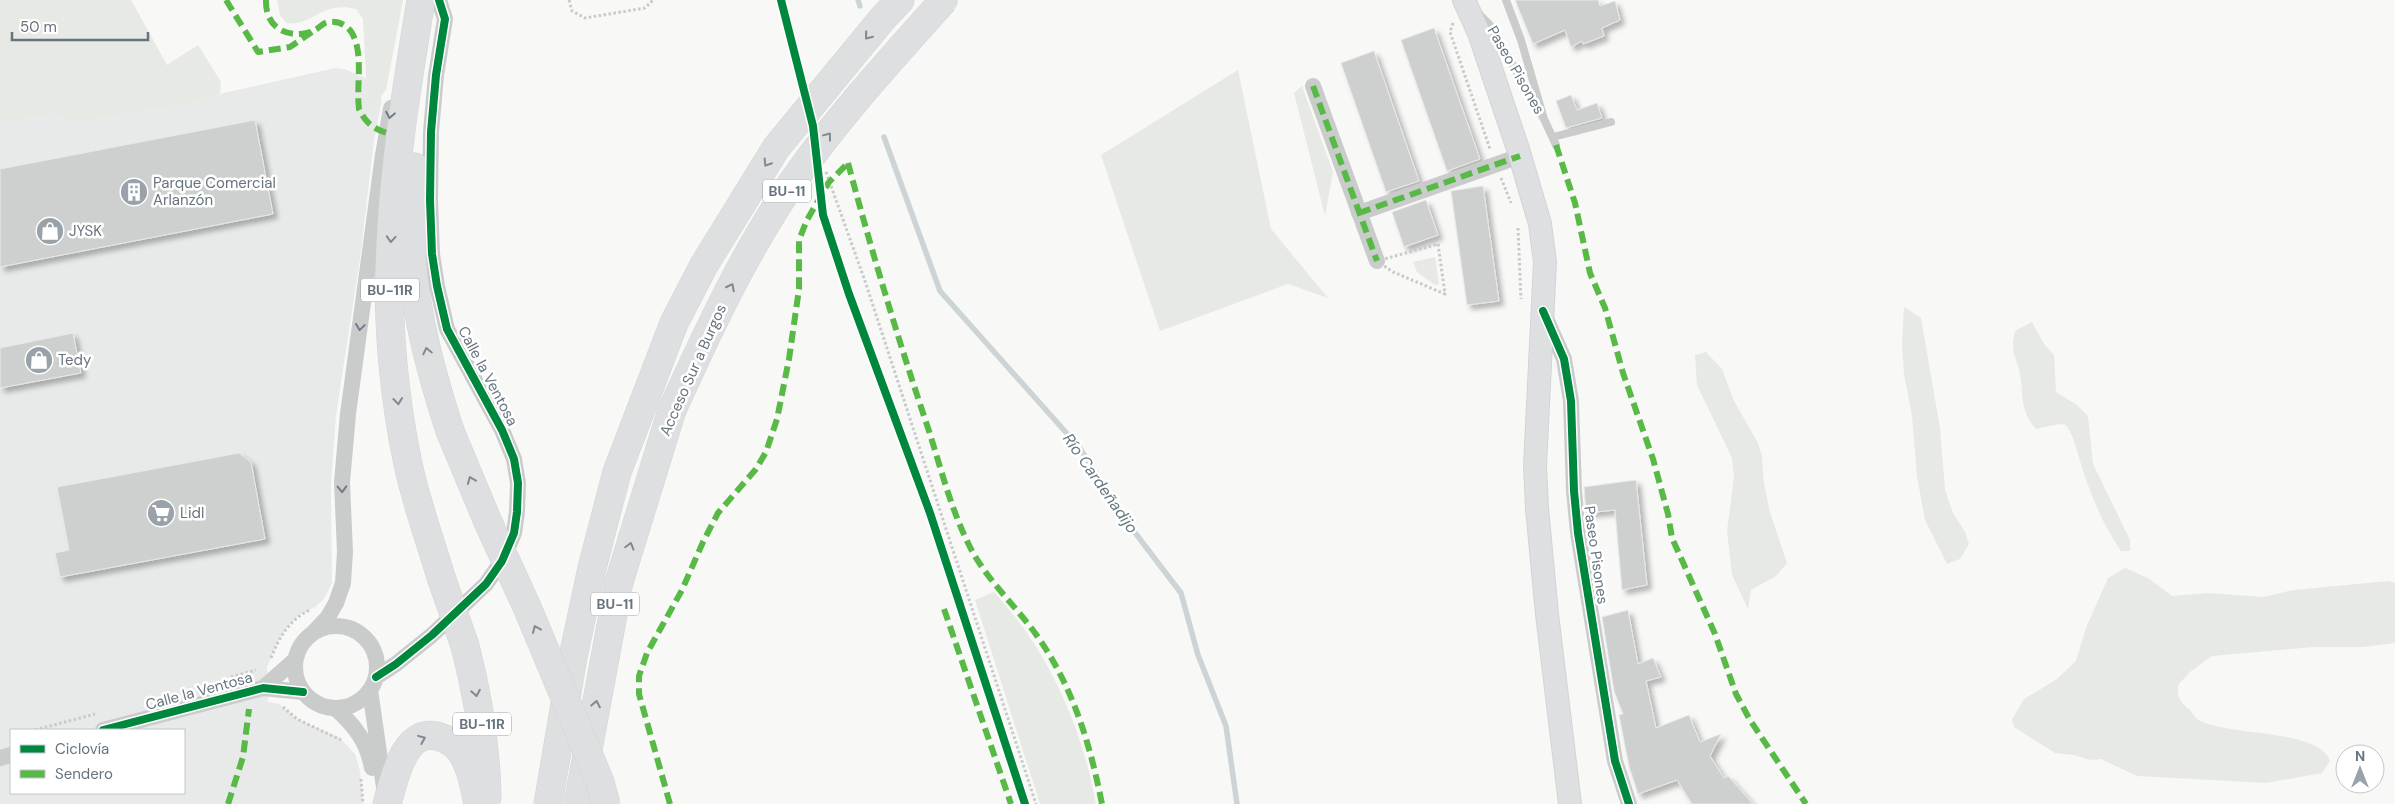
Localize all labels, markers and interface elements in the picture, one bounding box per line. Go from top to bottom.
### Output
scale bar [12,10,149,42]
text: 50 m [20,17,57,37]
street label: Paseo Pisones [1483,22,1549,118]
one-way arrow [864,31,873,40]
one-way arrow [386,110,396,119]
one-way arrow [822,133,830,142]
one-way arrow [763,158,773,167]
place label: Parque Comercial Arlanzón [153,173,276,210]
building icon: Parque Comercial Arlanzón [119,177,149,207]
road number: BU-11 [763,180,811,202]
shop icon: JYSK [35,216,65,246]
place label: JYSK [69,221,102,241]
one-way arrow [385,235,396,243]
road number: BU-11R [361,278,419,302]
one-way arrow [725,283,735,292]
street label: Acceso Sur a Burgos [655,301,731,439]
street label: Calle la Ventosa [453,323,523,429]
one-way arrow [355,324,366,332]
shop icon: Tedy [24,345,54,375]
one-way arrow [422,346,433,355]
place label: Tedy [58,350,92,370]
one-way arrow [392,398,403,406]
water label: Río Cardeñadijo [1058,429,1143,538]
one-way arrow [466,476,477,485]
one-way arrow [337,486,347,493]
supermarket icon: Lidl [146,498,176,528]
place label: Lidl [180,503,204,523]
street label: Paseo Pisones [1579,505,1613,605]
one-way arrow [624,542,634,550]
road number: BU-11 [591,592,639,616]
one-way arrow [532,625,543,634]
street label: Calle la Ventosa [143,667,255,715]
one-way arrow [471,689,481,698]
one-way arrow [591,700,601,709]
road number: BU-11R [453,712,511,736]
legend [10,729,185,794]
one-way arrow [417,735,426,745]
text: Ciclovía [55,739,109,759]
north arrow [2335,744,2385,794]
text: N [2355,747,2365,765]
text: Sendero [55,764,113,784]

